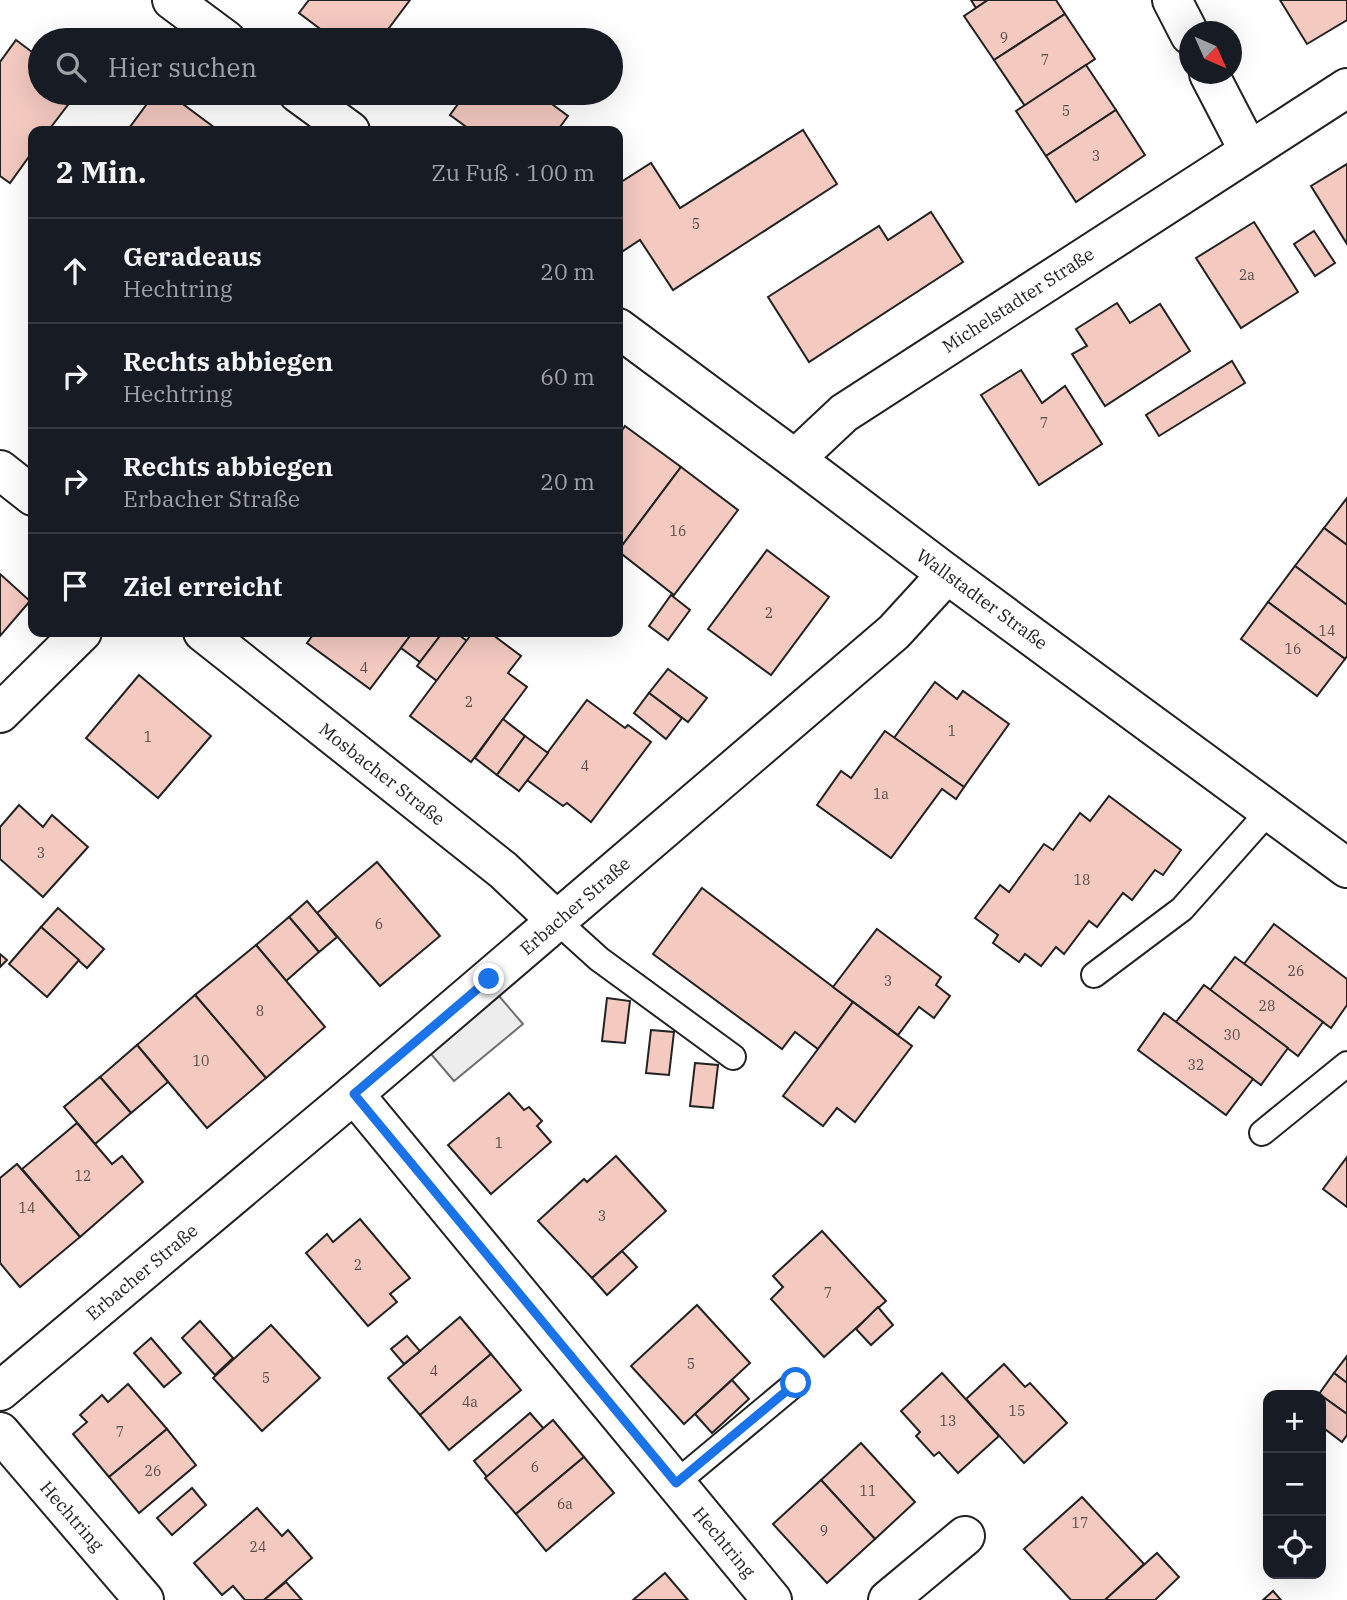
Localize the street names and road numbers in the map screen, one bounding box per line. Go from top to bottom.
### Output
street label: Michelstadter Straße [938,242,1098,358]
street label: Wallstadter Straße [912,544,1052,654]
street label: Mosbacher Straße [314,718,450,830]
street label: Erbacher Straße [515,852,635,960]
street label: Erbacher Straße [82,1219,202,1325]
street label: Hechtring [35,1476,109,1556]
street label: Hechtring [688,1502,760,1582]

